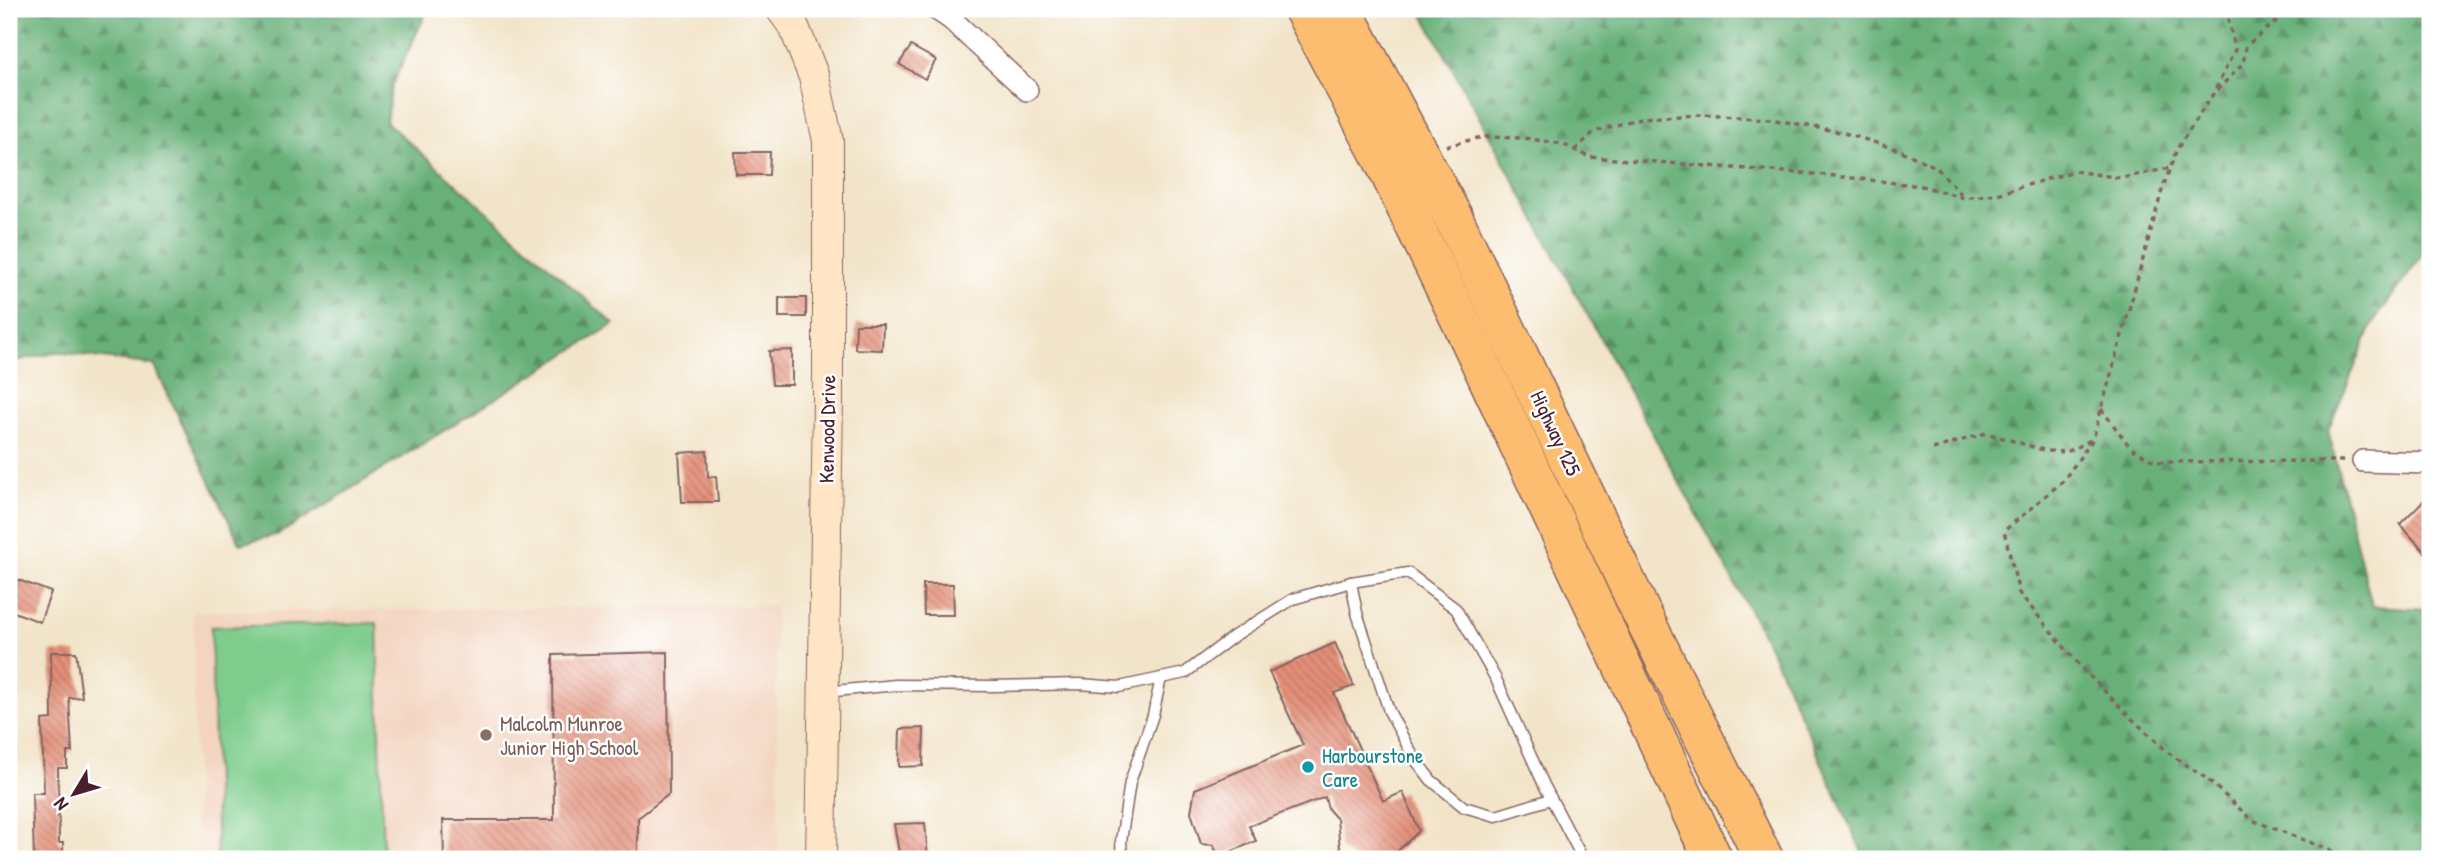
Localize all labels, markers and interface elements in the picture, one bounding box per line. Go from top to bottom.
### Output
street label: Kenwood Drive [812,375,842,483]
street label: Highway 125 [1524,386,1588,480]
place label: Malcolm Munroe Junior High School [500,709,639,762]
marker: Malcolm Munroe Junior High School [478,727,494,743]
place label: Harbourstone Care [1322,741,1423,794]
marker: Harbourstone Care [1300,759,1316,775]
north arrow [38,760,108,830]
text: N [47,792,74,816]

